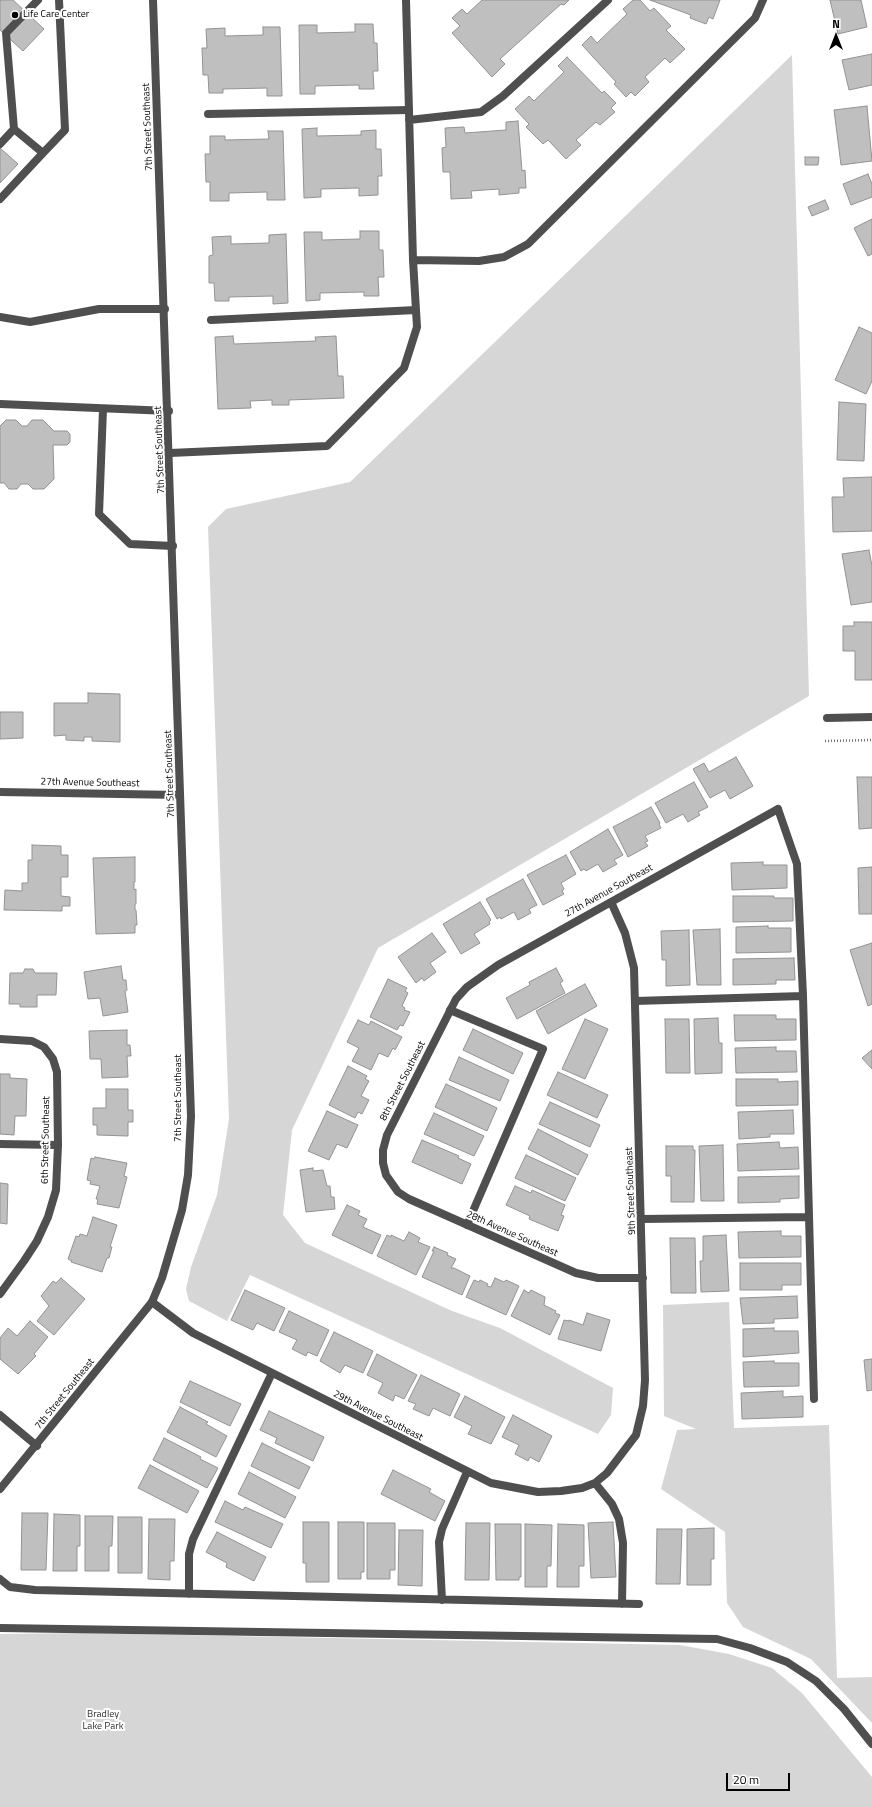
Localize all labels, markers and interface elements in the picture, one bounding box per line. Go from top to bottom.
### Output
place label: Life Care Center [23,9,89,21]
marker: Life Care Center [10,10,20,20]
north arrow [816,16,856,56]
text: N [832,16,840,32]
street label: 7th Street Southeast [140,83,156,171]
street label: 7th Street Southeast [152,406,168,494]
street label: 7th Street Southeast [162,730,178,818]
street label: 27th Avenue Southeast [40,776,140,790]
street label: 27th Avenue Southeast [563,862,655,920]
street label: 8th Street Southeast [378,1039,428,1123]
street label: 7th Street Southeast [173,1054,185,1142]
street label: 6th Street Southeast [39,1096,53,1184]
street label: 9th Street Southeast [623,1147,639,1235]
street label: 28th Avenue Southeast [464,1208,560,1260]
street label: 7th Street Southeast [33,1356,97,1432]
street label: 29th Avenue Southeast [331,1388,425,1444]
park label: Bradley Lake Park [83,1709,123,1732]
scale bar [728,1765,792,1791]
text: 20 m [733,1770,759,1789]

